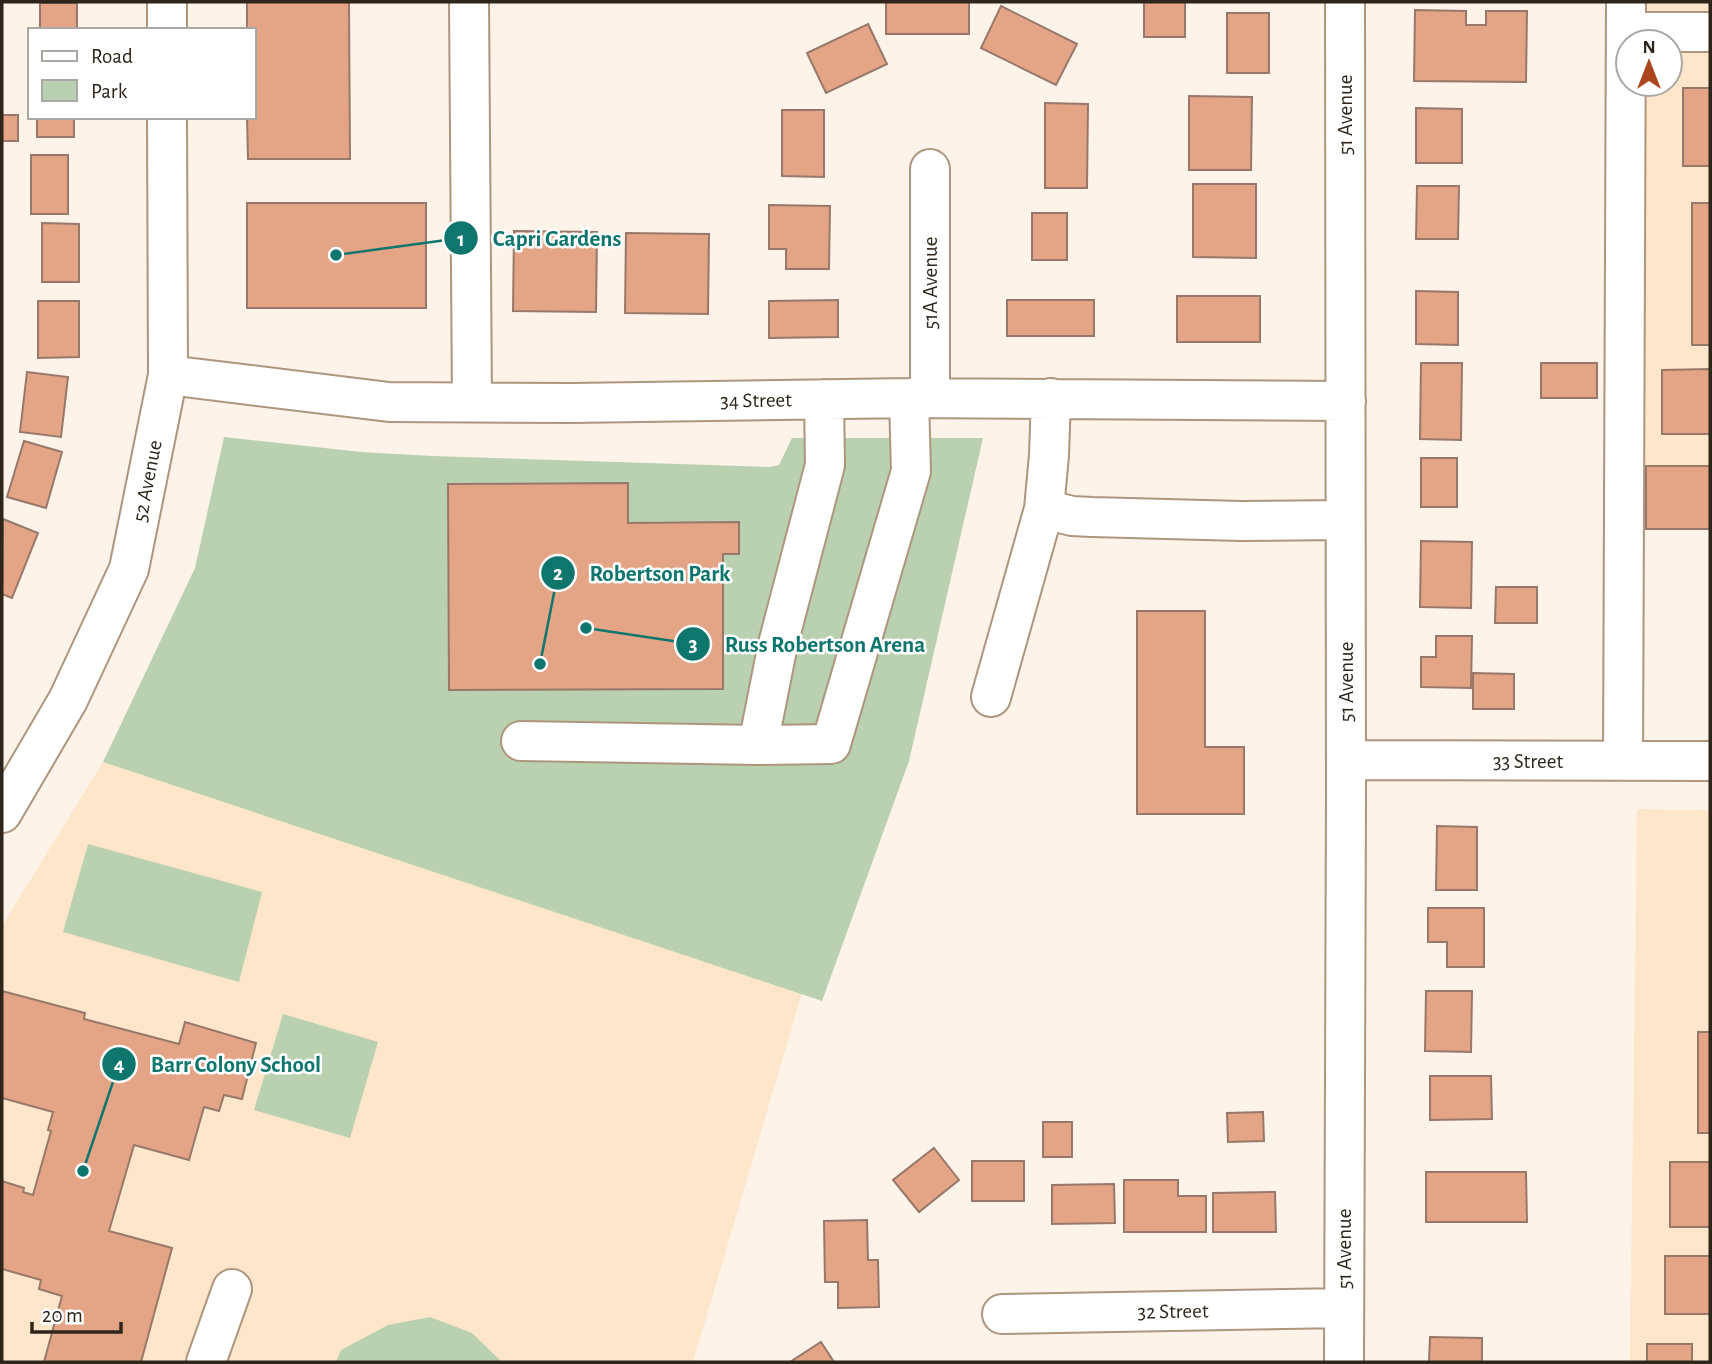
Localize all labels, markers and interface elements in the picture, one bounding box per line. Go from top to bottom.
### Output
legend [28,28,256,119]
north arrow [1614,28,1684,98]
text: N [1642,38,1656,57]
text: Road [91,46,133,67]
street label: 51 Avenue [1335,75,1356,155]
text: Park [91,81,128,102]
callout: Capri Gardens [444,216,635,260]
text: Capri Gardens [493,228,621,251]
text: 1 [457,229,465,250]
street label: 51A Avenue [920,237,941,329]
street label: 34 Street [720,389,792,412]
street label: 52 Avenue [129,438,166,524]
callout: Robertson Park [540,551,744,595]
text: 2 [553,563,563,584]
text: Robertson Park [590,563,731,586]
callout: Russ Robertson Arena [676,622,940,666]
text: 3 [688,634,698,655]
text: Russ Robertson Arena [725,634,925,657]
street label: 51 Avenue [1336,642,1357,722]
street label: 33 Street [1493,751,1563,772]
callout: Barr Colony School [102,1042,335,1086]
text: 4 [114,1054,124,1075]
text: Barr Colony School [151,1054,321,1077]
street label: 51 Avenue [1334,1209,1355,1289]
scale bar [32,1290,121,1334]
street label: 32 Street [1137,1300,1209,1323]
text: 20 m [42,1305,83,1326]

